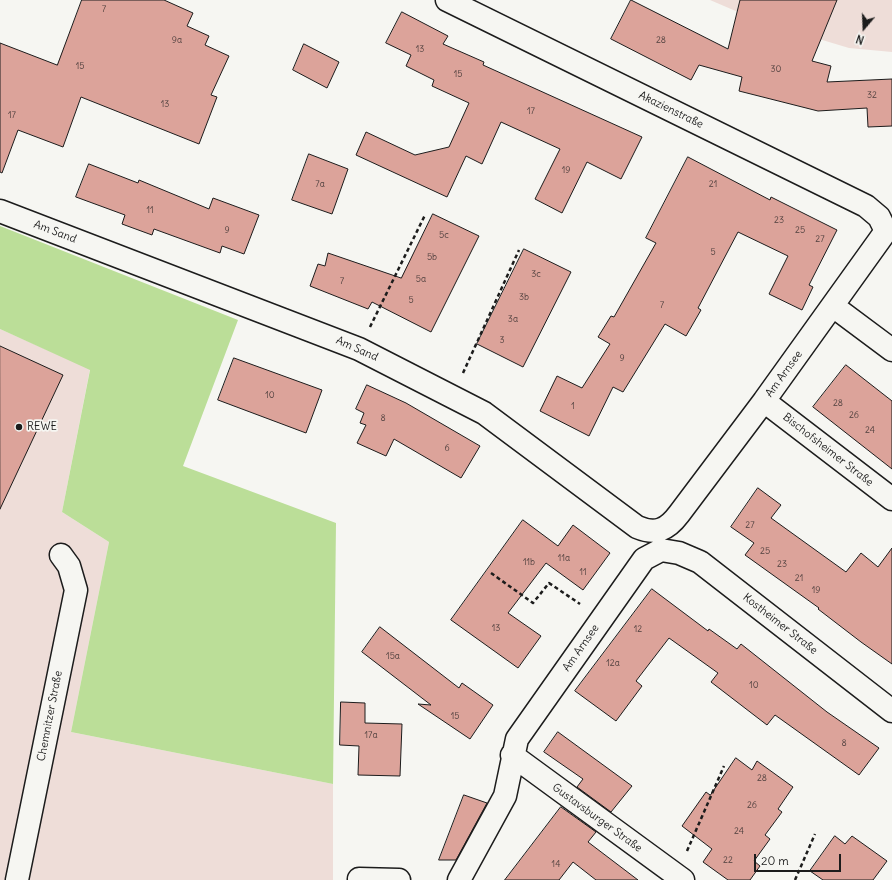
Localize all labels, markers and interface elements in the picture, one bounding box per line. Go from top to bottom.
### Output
house number: 7 [102,4,106,14]
north arrow [844,8,884,48]
text: N [854,31,866,47]
house number: 9a [172,35,182,45]
house number: 28 [656,35,666,45]
house number: 13 [416,44,424,54]
house number: 15 [76,61,84,71]
house number: 30 [770,64,782,74]
house number: 15 [454,69,462,79]
street label: Akazienstraße [637,89,705,131]
house number: 32 [867,90,877,100]
house number: 13 [161,99,169,109]
house number: 17 [527,106,535,116]
house number: 17 [8,110,16,120]
house number: 19 [562,165,570,175]
house number: 7a [315,179,325,189]
house number: 21 [709,179,717,189]
house number: 11 [146,205,154,215]
house number: 23 [774,215,784,225]
street label: Am Sand [32,218,78,246]
house number: 9 [224,225,230,235]
house number: 25 [795,225,805,235]
house number: 5c [439,230,449,240]
house number: 27 [815,234,825,244]
house number: 5 [710,247,716,257]
house number: 5b [427,252,437,262]
house number: 3c [531,269,541,279]
house number: 5a [416,274,426,284]
house number: 7 [340,276,344,286]
house number: 3b [519,292,529,302]
house number: 5 [408,295,414,305]
house number: 7 [660,300,664,310]
house number: 3a [508,314,518,324]
street label: Am Sand [334,334,380,364]
house number: 3 [499,335,505,345]
street label: Am Arnsee [763,348,805,400]
house number: 9 [619,353,625,363]
house number: 10 [265,390,275,400]
house number: 28 [833,398,843,408]
house number: 1 [571,401,575,411]
house number: 26 [849,410,859,420]
street label: Bischofsheimer Straße [780,411,876,489]
house number: 8 [380,413,386,423]
place label: REWE [27,420,57,434]
marker: REWE [14,422,24,432]
house number: 24 [865,425,875,435]
house number: 6 [444,443,450,453]
house number: 27 [745,520,755,530]
house number: 25 [760,546,770,556]
house number: 11a [558,553,570,563]
house number: 11b [523,557,535,567]
house number: 23 [777,559,787,569]
house number: 11 [579,567,587,577]
house number: 21 [795,573,803,583]
house number: 19 [812,585,820,595]
street label: Kostheimer Straße [740,591,820,657]
street label: Am Arnsee [560,622,602,674]
house number: 13 [492,623,500,633]
house number: 12 [634,624,642,634]
house number: 15a [386,651,400,661]
house number: 12a [606,658,620,668]
street label: Chemnitzer Straße [35,670,65,762]
house number: 10 [749,680,759,690]
house number: 15 [451,711,459,721]
house number: 17a [364,730,378,740]
house number: 8 [841,738,847,748]
house number: 28 [757,773,767,783]
street label: Gustavsburger Straße [549,781,645,855]
house number: 26 [747,800,757,810]
house number: 24 [734,826,744,836]
scale bar [756,846,843,872]
text: 20 m [761,853,789,868]
house number: 22 [723,855,733,865]
house number: 14 [552,859,560,869]

